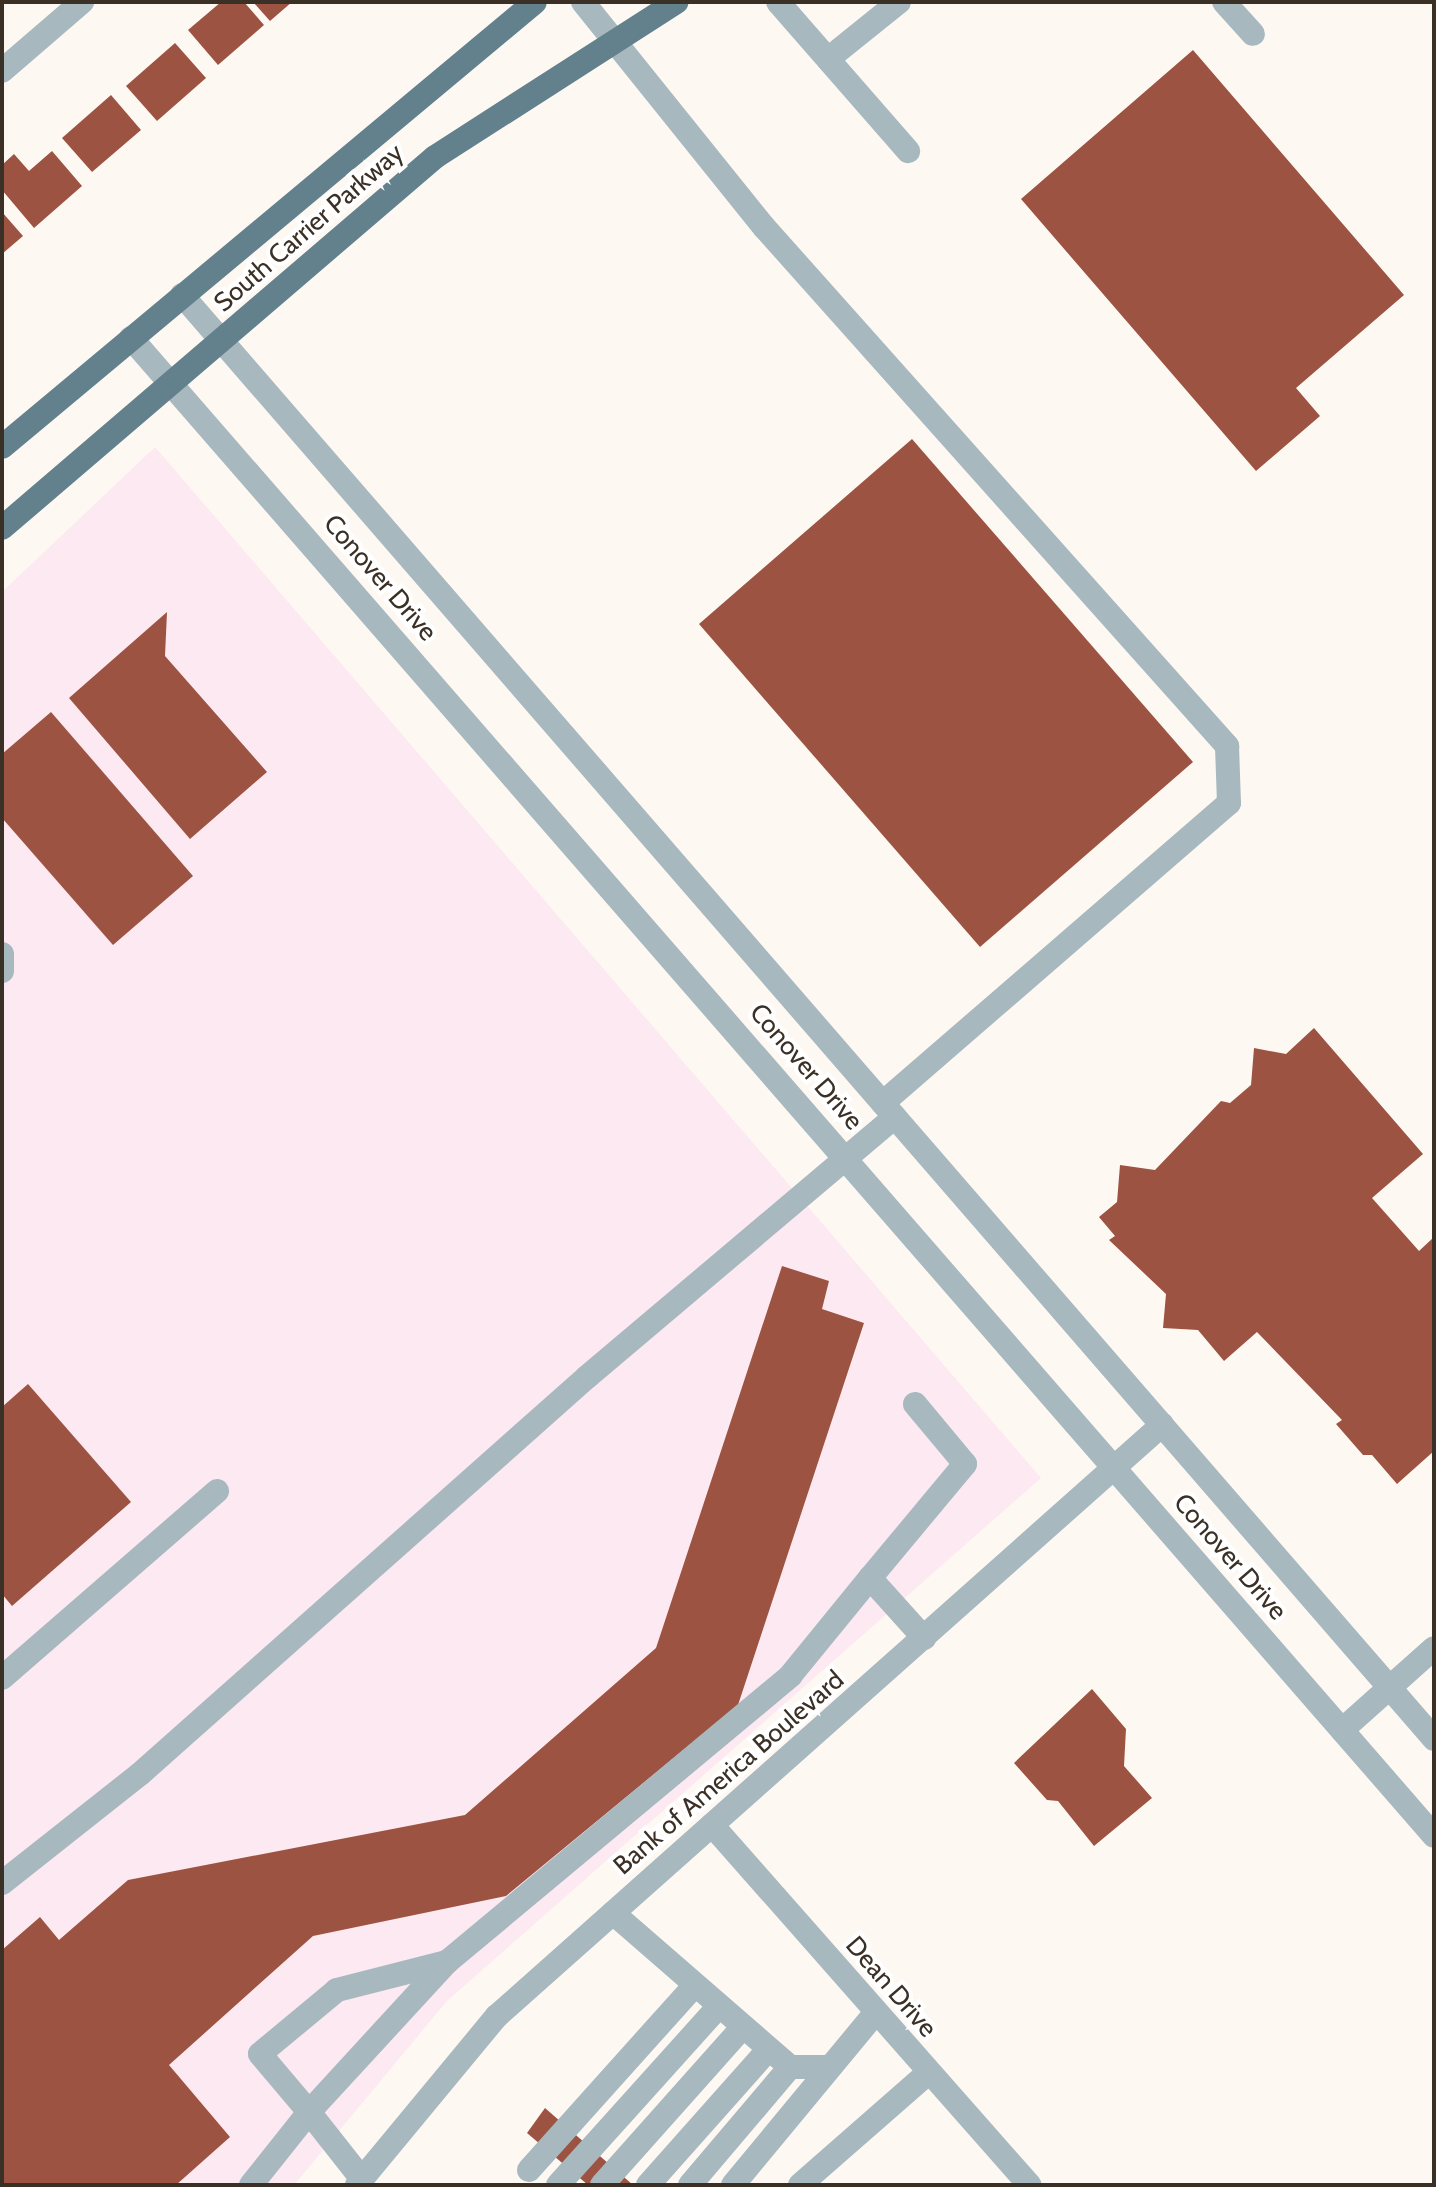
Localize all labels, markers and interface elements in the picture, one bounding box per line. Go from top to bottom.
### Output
street label: South Carrier Parkway [208,137,410,319]
street label: Conover Drive [317,509,443,647]
street label: Conover Drive [743,998,869,1136]
street label: Conover Drive [1167,1488,1293,1626]
street label: Bank of America Boulevard [608,1665,850,1881]
street label: Dean Drive [839,1930,943,2044]

